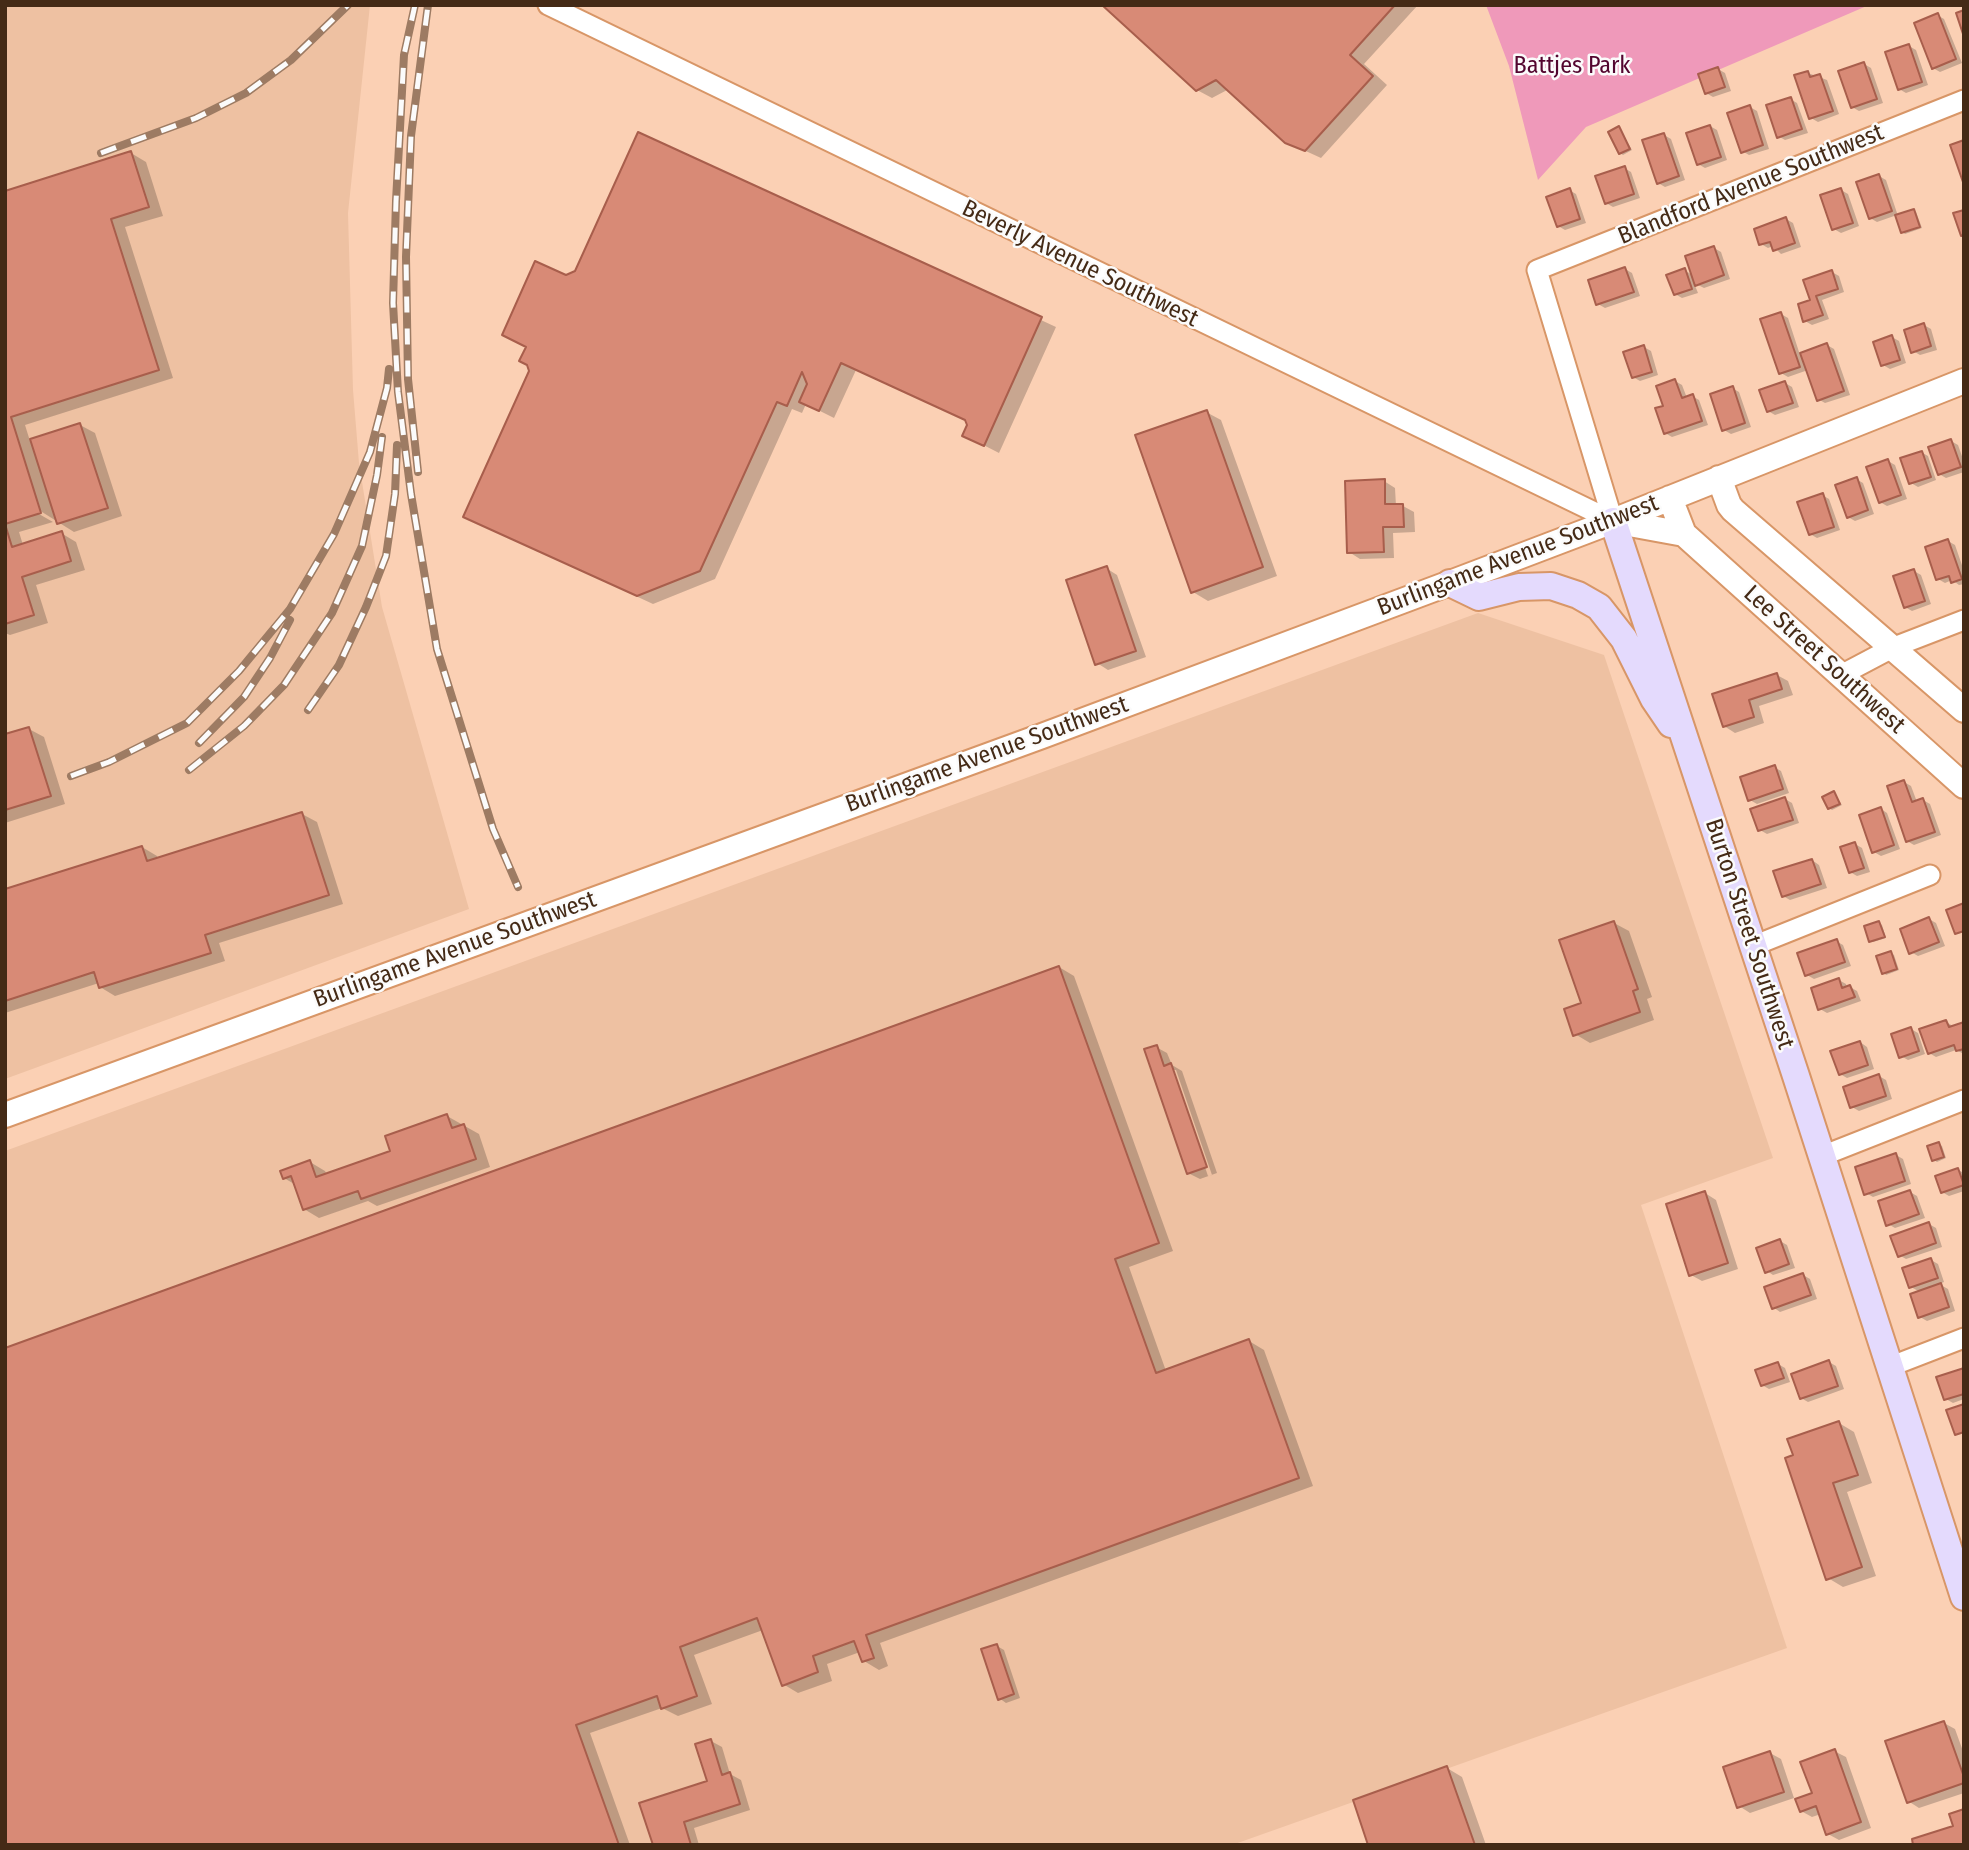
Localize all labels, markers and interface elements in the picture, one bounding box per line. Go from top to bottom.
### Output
park label: Battjes Park [1514,52,1630,80]
street label: Blandford Avenue Southwest [1614,119,1888,251]
street label: Beverly Avenue Southwest [957,194,1203,334]
street label: Burlingame Avenue Southwest [1373,489,1663,623]
street label: Lee Street Southwest [1737,580,1911,740]
street label: Burlingame Avenue Southwest [842,690,1132,820]
street label: Burton Street Southwest [1698,815,1800,1053]
street label: Burlingame Avenue Southwest [310,885,600,1015]

